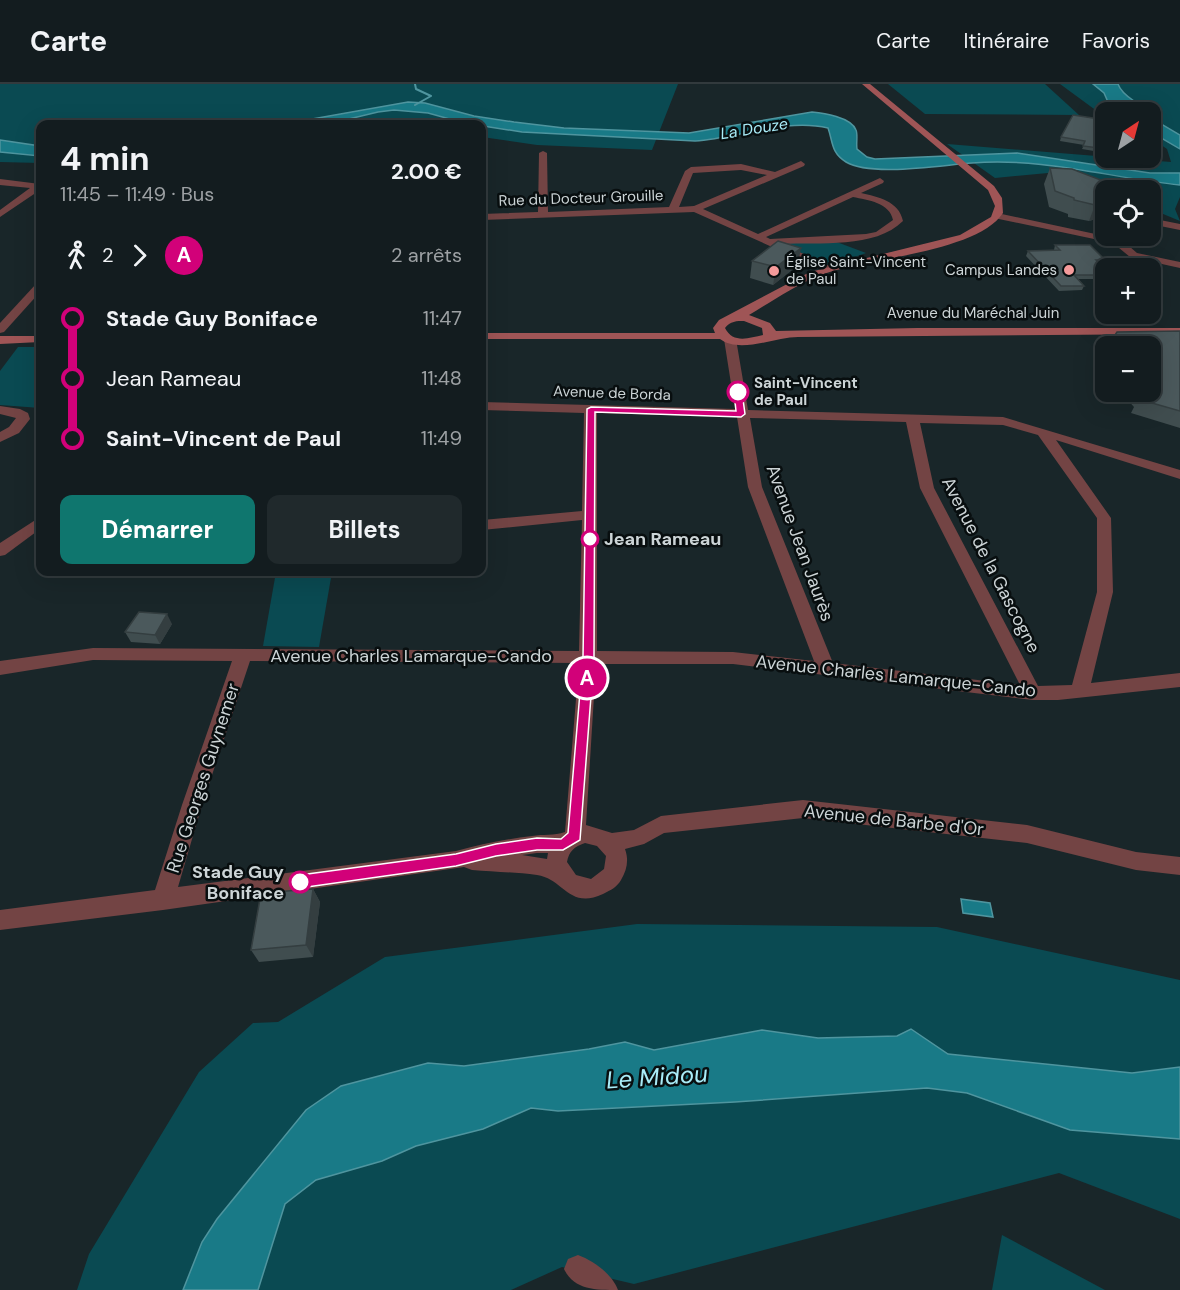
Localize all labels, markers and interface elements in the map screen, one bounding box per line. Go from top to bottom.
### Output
text: Carte [30,23,107,60]
text: Carte [876,27,930,55]
text: Itinéraire [963,27,1049,55]
text: Favoris [1082,27,1150,55]
north arrow [1095,102,1161,168]
map controls [1095,102,1161,402]
water label: La Douze [719,113,789,144]
text: 4 min [60,137,150,180]
text: 2.00 € [391,157,462,186]
button: locate [1095,180,1161,246]
text: 11:45 – 11:49 · Bus [60,181,214,207]
street label: Rue du Docteur Grouille [498,185,664,211]
icon: walk [60,239,93,272]
icon: forward [123,239,156,272]
text: A [177,241,191,269]
text: 2 [102,242,114,268]
text: 2 arrêts [391,242,462,268]
place label: Église Saint-Vincent de Paul [786,252,926,289]
button: + [1095,258,1161,324]
place label: Campus Landes [945,260,1057,280]
marker: Campus Landes [1062,263,1076,277]
marker: Église Saint-Vincent de Paul [767,264,781,278]
street label: Avenue du Maréchal Juin [887,303,1059,323]
text: Stade Guy Boniface [106,304,318,333]
text: 11:47 [423,305,462,331]
button: − [1095,336,1161,402]
text: Jean Rameau [106,364,241,393]
text: 11:48 [421,365,462,391]
place label: Saint-Vincent de Paul [754,373,858,410]
street label: Avenue de Borda [553,381,671,405]
marker: Saint-Vincent de Paul [727,381,749,403]
text: Saint-Vincent de Paul [106,424,341,453]
text: 11:49 [421,425,462,451]
street label: Avenue Jean Jaurès [761,461,839,625]
street label: Avenue de la Gascogne [936,473,1046,657]
button: Démarrer [60,495,255,564]
button: Billets [267,495,462,564]
place label: Jean Rameau [604,527,721,551]
marker: Jean Rameau [581,530,599,548]
street label: Avenue Charles Lamarque-Cando [270,644,552,668]
street label: Avenue Charles Lamarque-Cando [755,649,1037,703]
line badge: A [568,658,606,698]
text: A [580,664,594,692]
street label: Rue Georges Guynemer [161,680,245,876]
street label: Avenue de Barbe d'Or [803,799,985,841]
place label: Stade Guy Boniface [192,860,284,905]
marker: Stade Guy Boniface [289,871,311,893]
water label: Le Midou [605,1057,709,1096]

